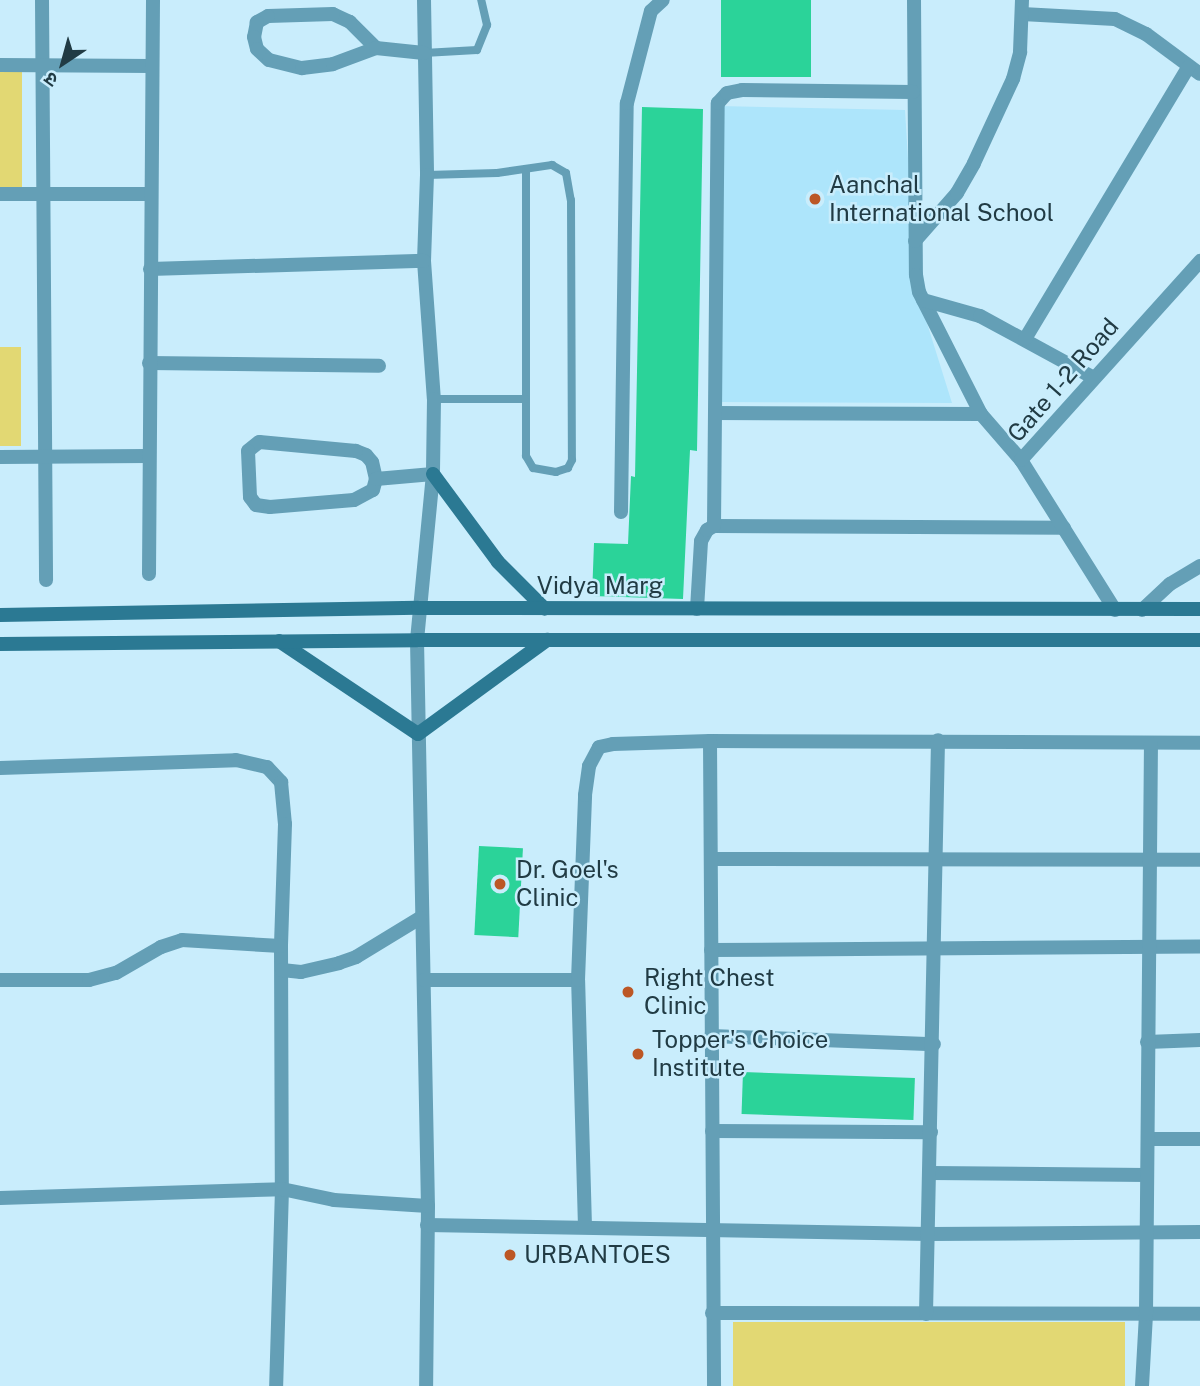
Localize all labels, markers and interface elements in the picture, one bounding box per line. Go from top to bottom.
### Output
north arrow [28,28,98,98]
text: उ [40,68,62,92]
place label: Aanchal International School [829,171,1054,227]
marker: Aanchal International School [807,191,823,207]
street label: Gate 1-2 Road [1001,312,1125,448]
street label: Vidya Marg [537,572,663,600]
place label: Dr. Goel's Clinic [516,856,619,912]
marker: Dr. Goel's Clinic [490,874,510,894]
place label: Right Chest Clinic [644,964,774,1020]
marker: Right Chest Clinic [618,982,638,1002]
place label: Topper's Choice Institute [652,1026,828,1082]
marker: Topper's Choice Institute [630,1046,646,1062]
place label: URBANTOES [524,1241,671,1269]
marker: URBANTOES [502,1247,518,1263]

